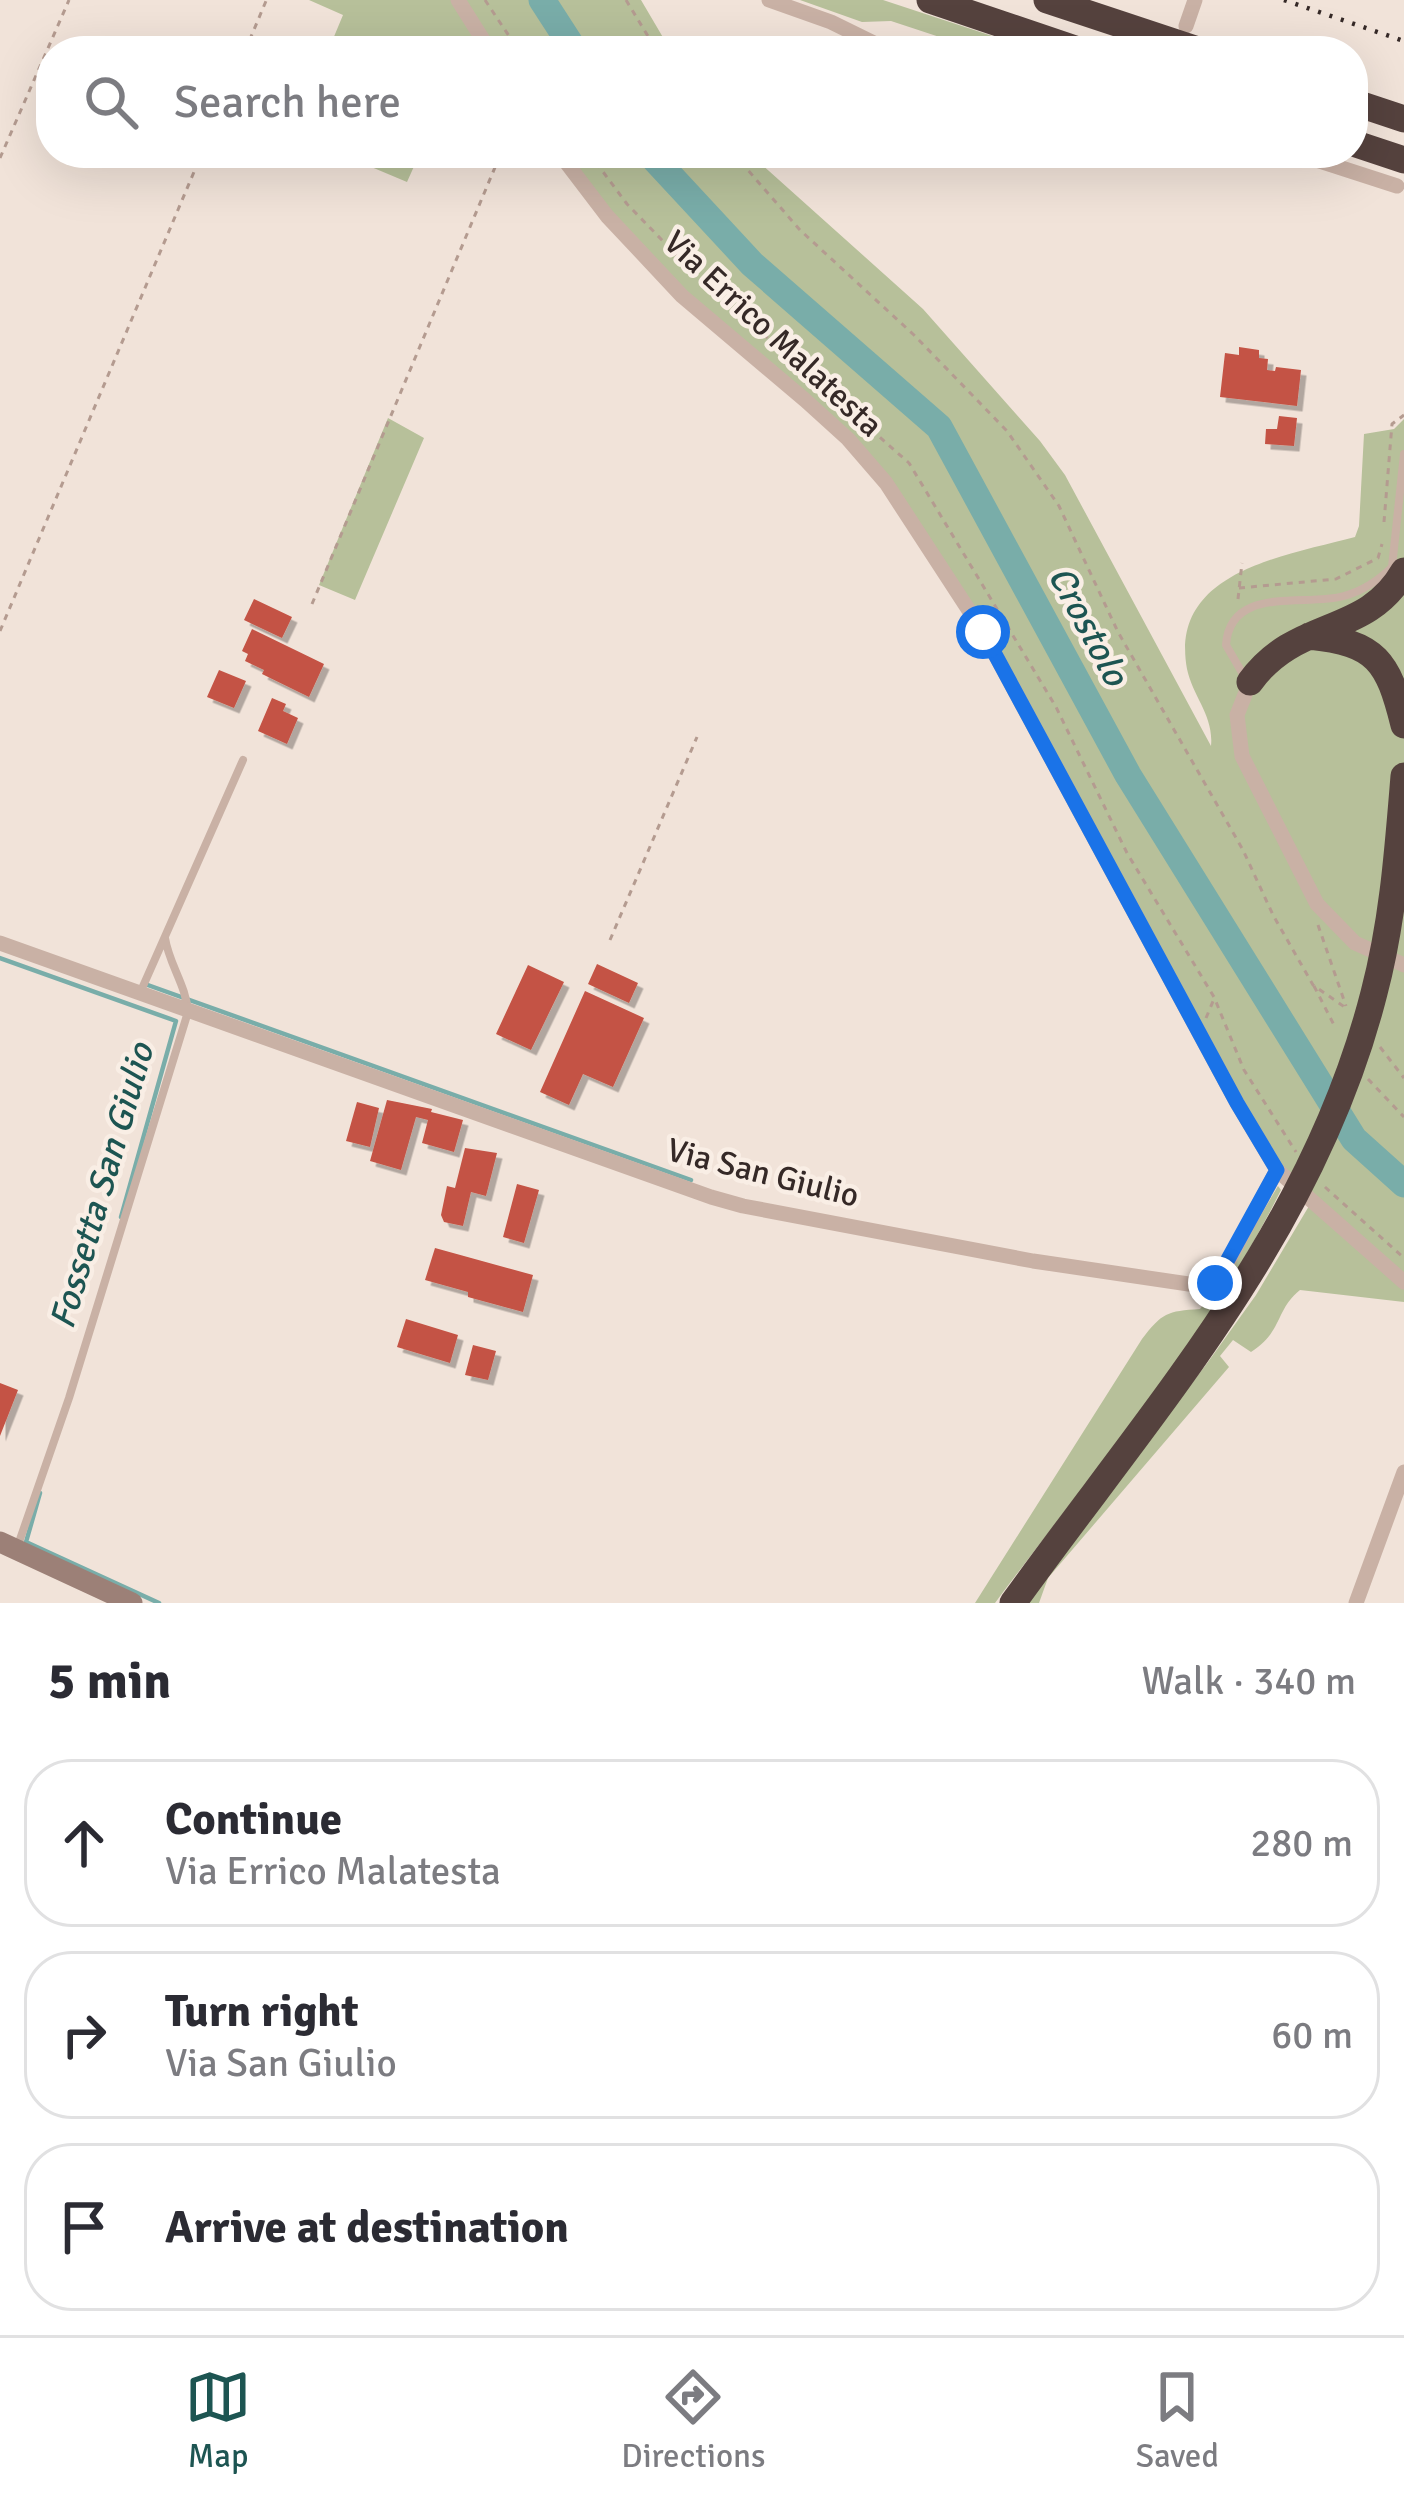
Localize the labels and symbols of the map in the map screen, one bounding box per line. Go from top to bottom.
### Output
street label: Via Errico Malatesta [655,222,891,446]
water label: Crostolo [1038,559,1139,695]
route start [956,605,1010,659]
water label: Fossetta San Giulio [40,1036,165,1334]
street label: Via San Giulio [663,1129,863,1217]
route end [1188,1256,1242,1310]

